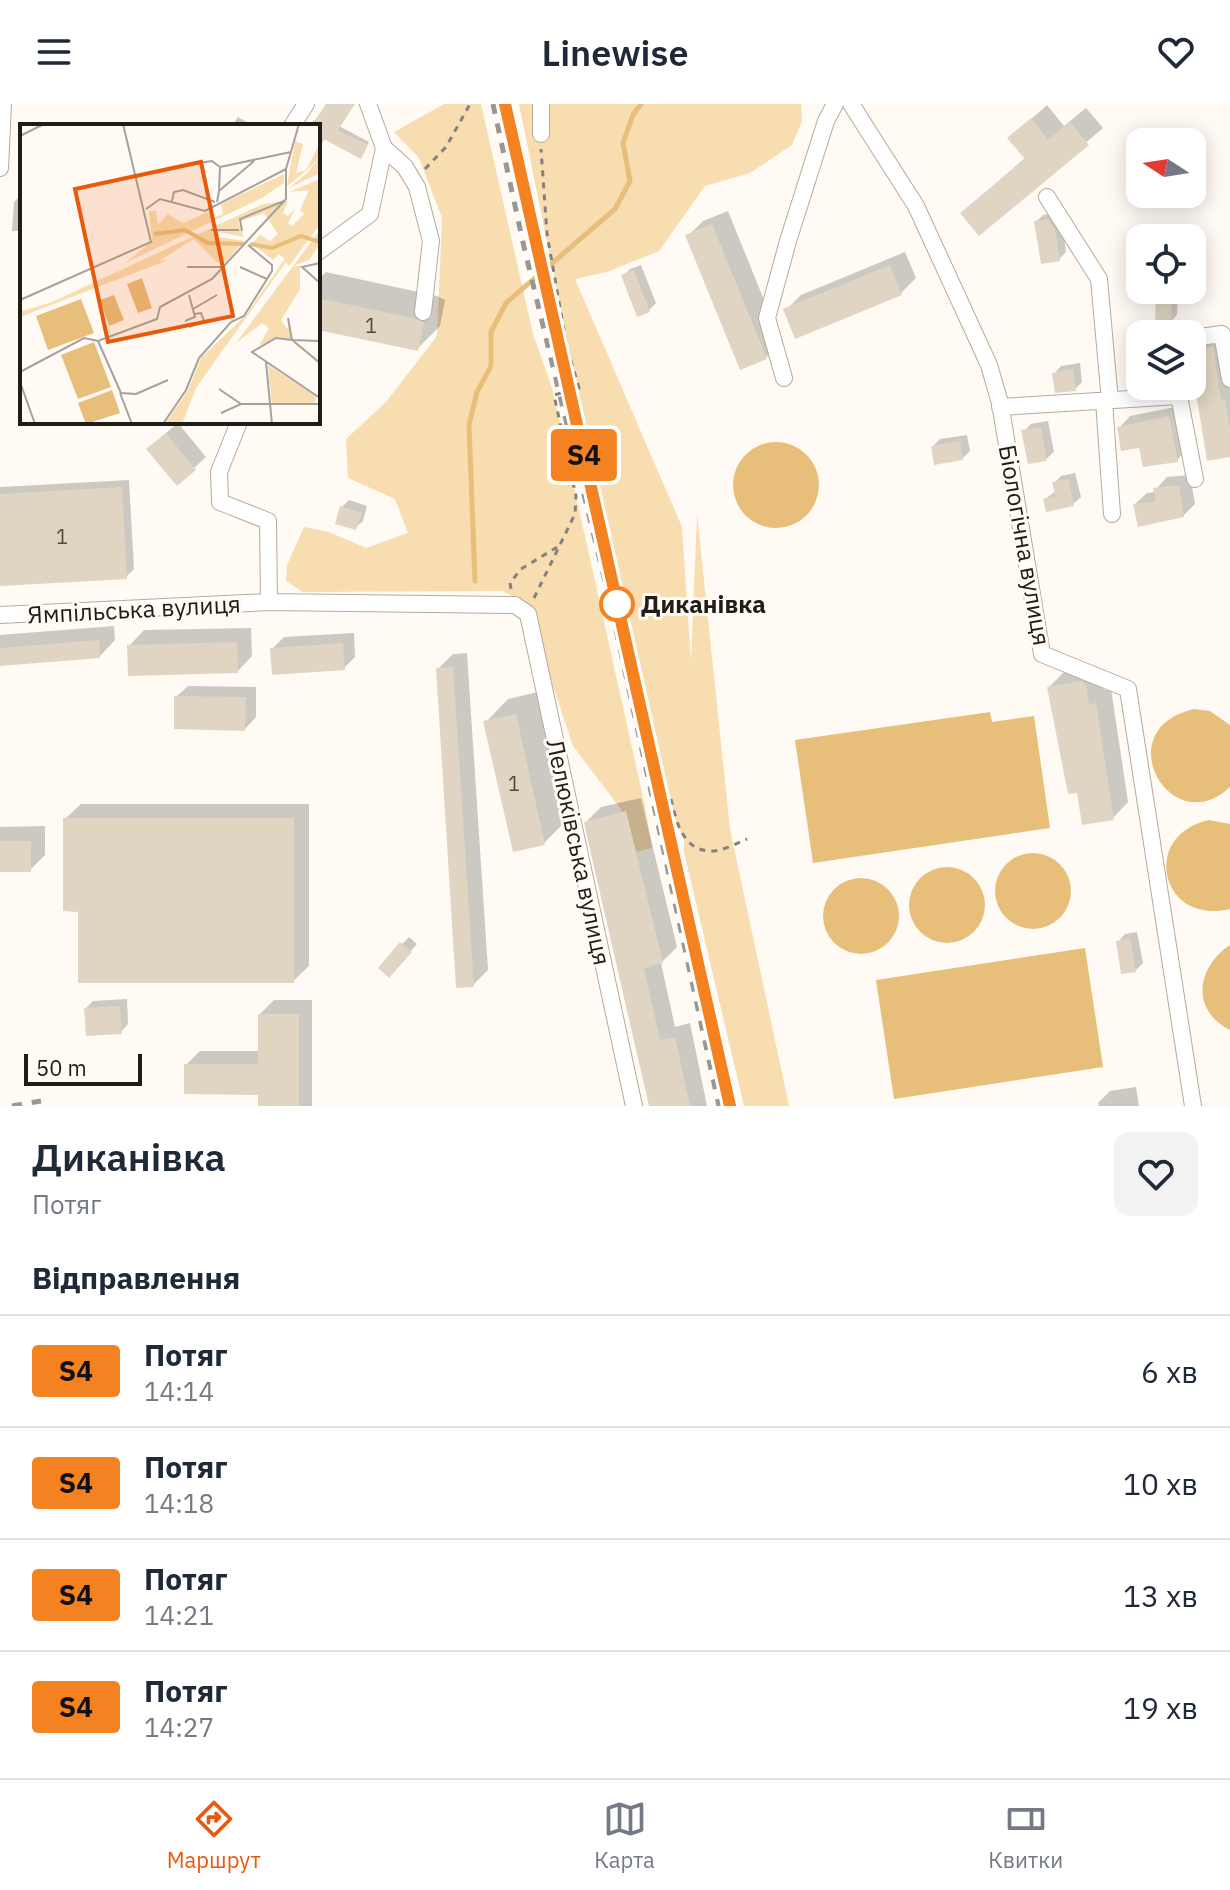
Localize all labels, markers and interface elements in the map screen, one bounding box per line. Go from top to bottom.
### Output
text: Linewise [541,29,689,76]
icon: menu [32,30,76,74]
icon: heart [1154,30,1198,74]
inset map [20,124,320,424]
north arrow [1126,128,1206,208]
map controls [1126,128,1206,400]
button: locate [1126,224,1206,304]
house number: 1 [365,312,377,339]
button: layers [1126,320,1206,400]
line badge: S4 [548,429,620,481]
text: S4 [567,436,601,473]
street label: Біологічна вулиця [992,442,1058,648]
house number: 1 [56,523,68,550]
street label: Ямпільська вулиця [27,587,241,631]
marker: Диканівка [600,587,634,621]
place label: Диканівка [641,588,766,620]
street label: Лелюківська вулиця [539,736,619,968]
house number: 1 [508,770,520,797]
scale bar [24,1050,142,1086]
text: 50 m [36,1053,87,1082]
text: Диканівка [32,1132,226,1181]
button: heart [1114,1132,1198,1216]
text: Потяг [32,1187,102,1221]
text: Відправлення [32,1258,240,1297]
text: Потяг [144,1335,228,1374]
text: S4 [59,1352,93,1389]
text: 6 хв [1141,1352,1198,1391]
text: 14:14 [144,1374,214,1408]
text: Потяг [144,1447,228,1486]
text: S4 [59,1464,93,1501]
text: 10 хв [1123,1464,1198,1503]
text: 14:18 [144,1486,214,1520]
text: Потяг [144,1559,228,1598]
text: S4 [59,1576,93,1613]
text: 13 хв [1123,1576,1198,1615]
text: 14:21 [144,1598,214,1632]
text: Потяг [144,1671,228,1710]
text: S4 [59,1688,93,1725]
text: 19 хв [1123,1688,1198,1727]
text: 14:27 [144,1710,214,1744]
tab: Маршрут [167,1797,261,1874]
tab: Карта [594,1797,655,1874]
tab: Квитки [988,1797,1063,1874]

